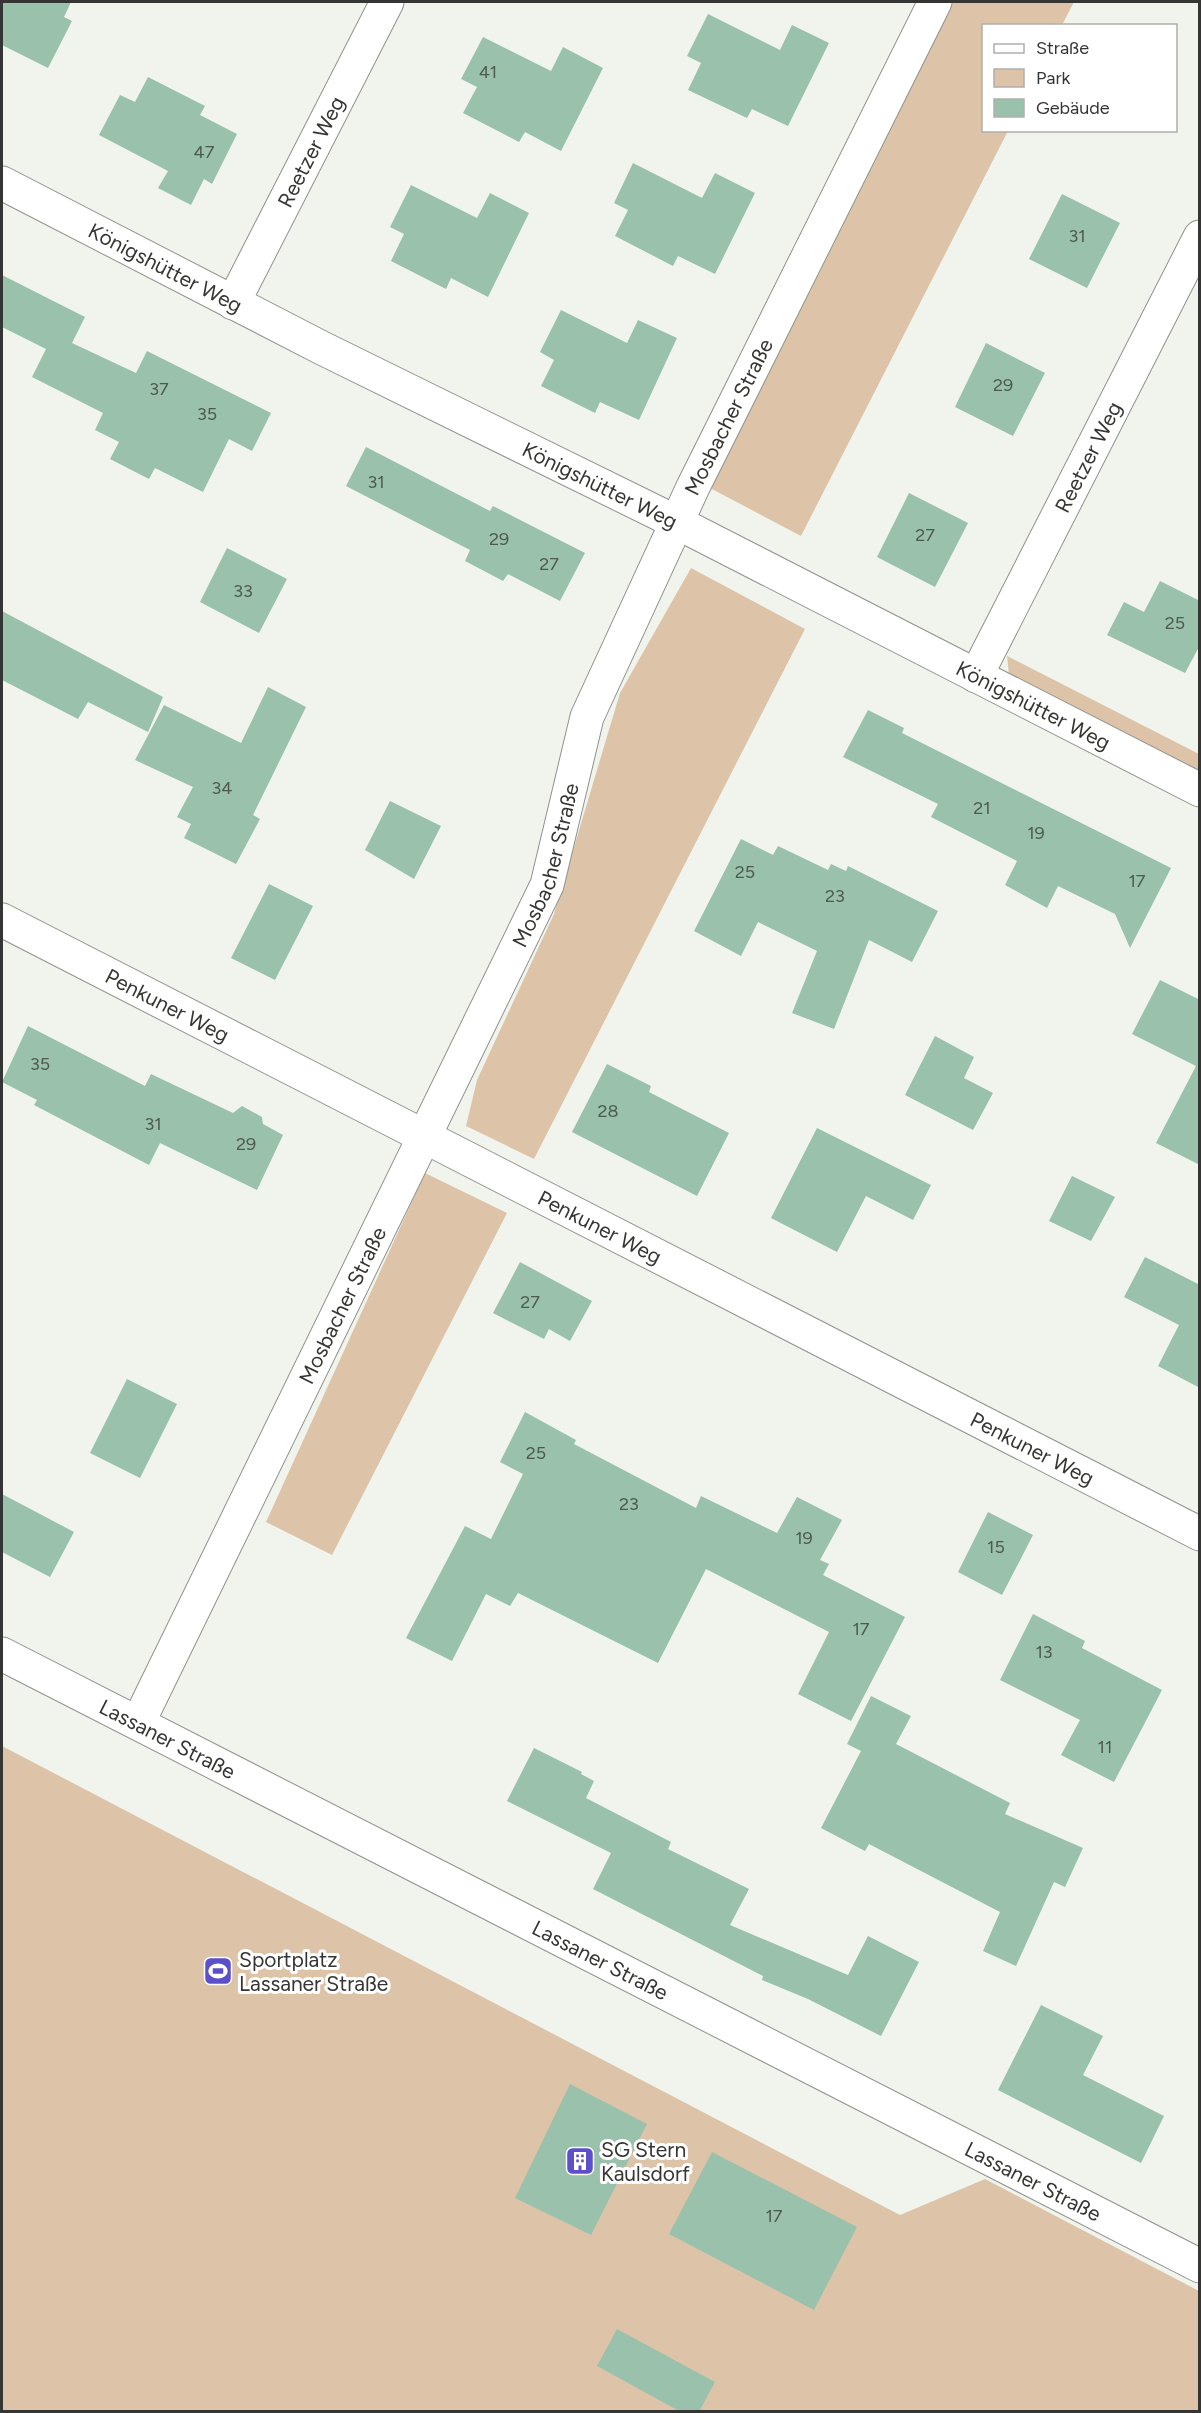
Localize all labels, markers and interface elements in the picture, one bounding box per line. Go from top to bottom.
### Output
legend [982,24,1177,132]
text: Straße [1036,37,1089,59]
house number: 41 [479,61,497,83]
text: Park [1036,67,1071,89]
street label: Reetzer Weg [272,92,349,211]
text: Gebäude [1036,97,1110,119]
house number: 47 [194,141,215,163]
street label: Königshütter Weg [84,217,247,317]
house number: 31 [1068,225,1086,247]
street label: Mosbacher Straße [679,334,778,499]
house number: 29 [993,374,1013,396]
house number: 37 [149,378,169,400]
street label: Reetzer Weg [1049,397,1126,517]
house number: 35 [197,403,217,425]
street label: Königshütter Weg [519,436,682,533]
house number: 31 [367,471,385,493]
house number: 27 [915,524,935,546]
house number: 29 [489,528,509,550]
house number: 27 [539,553,559,575]
house number: 33 [233,580,253,602]
house number: 25 [1165,612,1185,634]
street label: Königshütter Weg [952,655,1115,755]
house number: 34 [212,777,232,799]
street label: Mosbacher Straße [506,781,583,951]
house number: 21 [973,797,991,819]
house number: 19 [1027,822,1045,844]
house number: 25 [735,861,755,883]
house number: 17 [1128,870,1146,892]
house number: 23 [825,885,845,907]
street label: Penkuner Weg [101,963,234,1047]
house number: 35 [30,1053,50,1075]
house number: 28 [597,1100,619,1122]
house number: 31 [144,1113,162,1135]
house number: 29 [236,1133,256,1155]
street label: Penkuner Weg [534,1184,666,1269]
street label: Mosbacher Straße [293,1222,391,1388]
house number: 27 [520,1291,540,1313]
street label: Penkuner Weg [966,1406,1099,1490]
house number: 25 [526,1442,546,1464]
house number: 23 [619,1493,639,1515]
house number: 19 [795,1527,813,1549]
house number: 15 [987,1536,1005,1558]
house number: 17 [852,1618,870,1640]
house number: 13 [1035,1641,1053,1663]
street label: Lassaner Straße [95,1693,240,1784]
house number: 11 [1098,1736,1112,1758]
street label: Lassaner Straße [528,1915,673,2005]
place label: Sportplatz Lassaner Straße [239,1947,388,1996]
sports icon: Sportplatz Lassaner Straße [202,1955,234,1987]
street label: Lassaner Straße [961,2136,1105,2226]
place label: SG Stern Kaulsdorf [601,2137,690,2186]
building icon: SG Stern Kaulsdorf [564,2145,596,2177]
house number: 17 [765,2205,783,2227]

